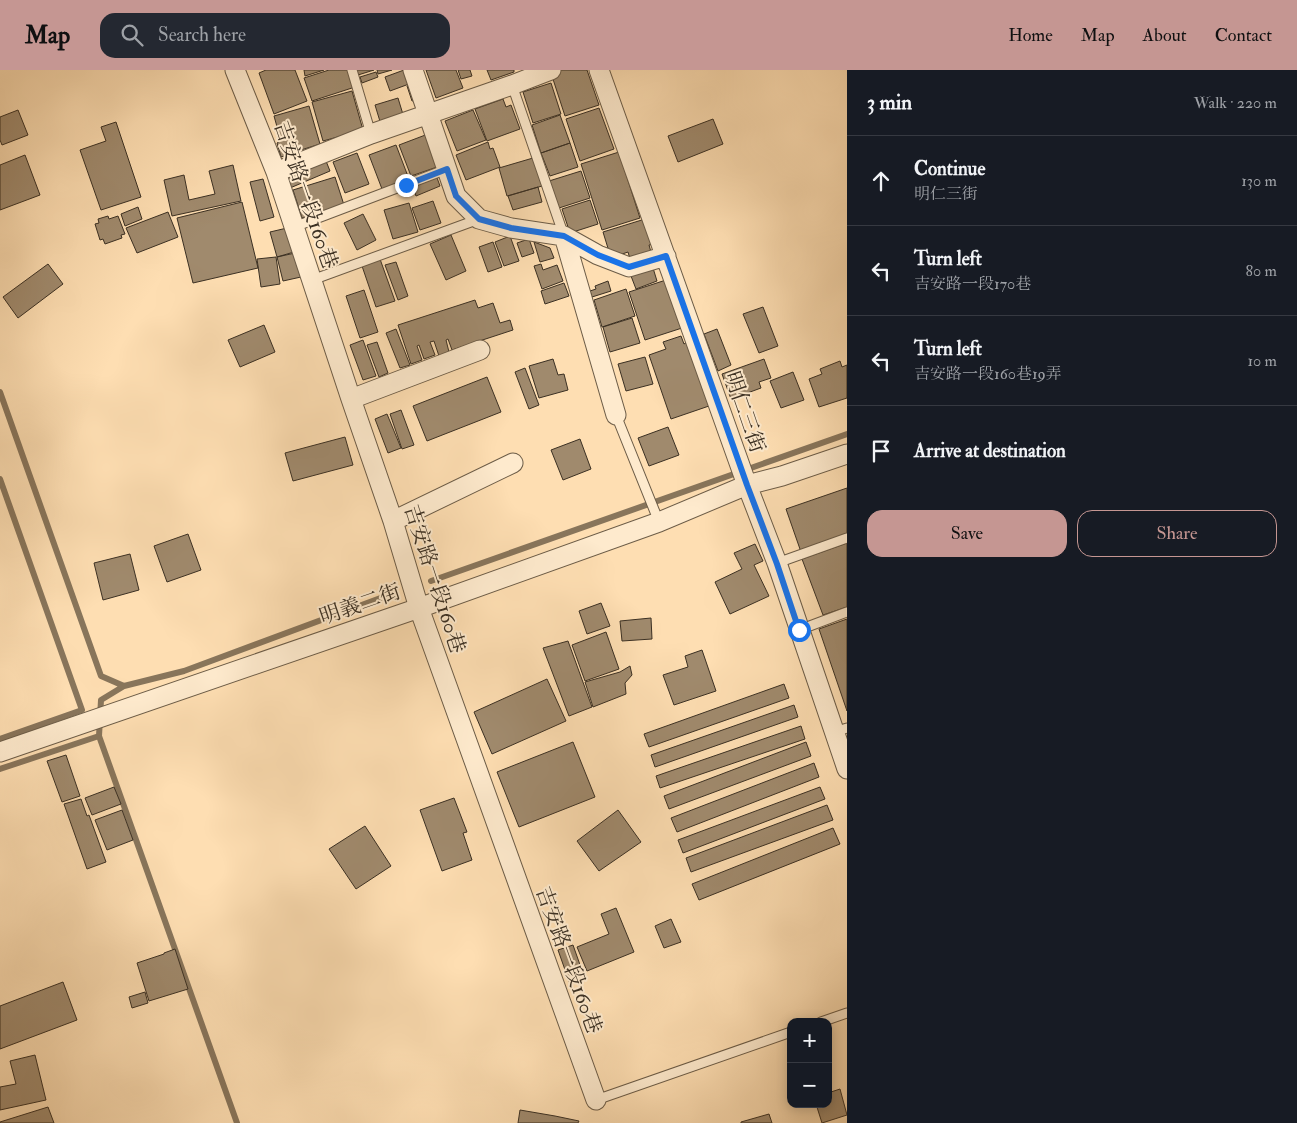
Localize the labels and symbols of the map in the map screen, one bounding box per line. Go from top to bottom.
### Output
street label: 吉安路一段160巷 [268,118,343,273]
route end [395,174,418,197]
street label: 明仁三街 [718,368,771,456]
street label: 吉安路一段160巷 [398,501,471,657]
street label: 明義二街 [316,578,404,631]
route start [788,619,811,642]
street label: 吉安路一段160巷 [529,883,608,1038]

